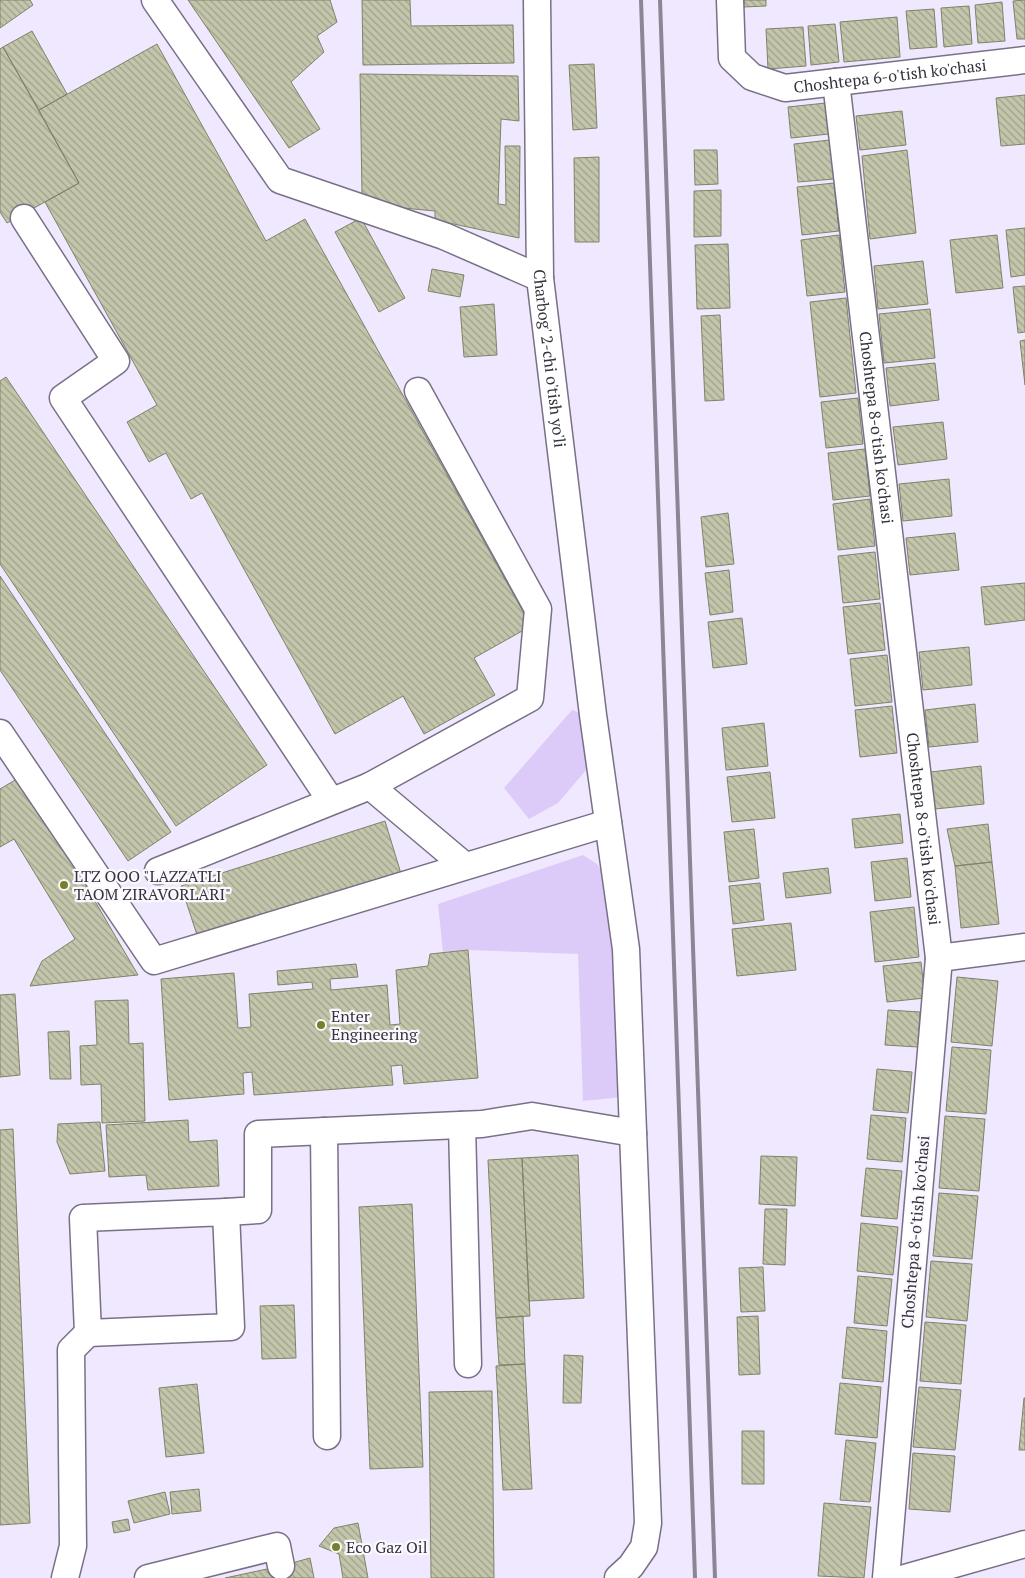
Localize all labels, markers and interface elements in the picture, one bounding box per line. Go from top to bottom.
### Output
street label: Choshtepa 6-o'tish ko'chasi [792,54,988,98]
street label: Charbog' 2-chi o'tish yo'li [529,269,572,449]
street label: Choshtepa 8-o'tish ko'chasi [854,330,899,525]
street label: Choshtepa 8-o'tish ko'chasi [902,731,946,927]
place label: LTZ OOO "LAZZATLI TAOM ZIRAVORLARI" [74,865,231,905]
marker: LTZ OOO "LAZZATLI TAOM ZIRAVORLARI" [58,879,70,891]
place label: Enter Engineering [331,1005,418,1045]
marker: Enter Engineering [315,1019,327,1031]
street label: Choshtepa 8-o'tish ko'chasi [896,1134,934,1329]
place label: Eco Gaz Oil [346,1536,428,1558]
marker: Eco Gaz Oil [330,1541,342,1553]

